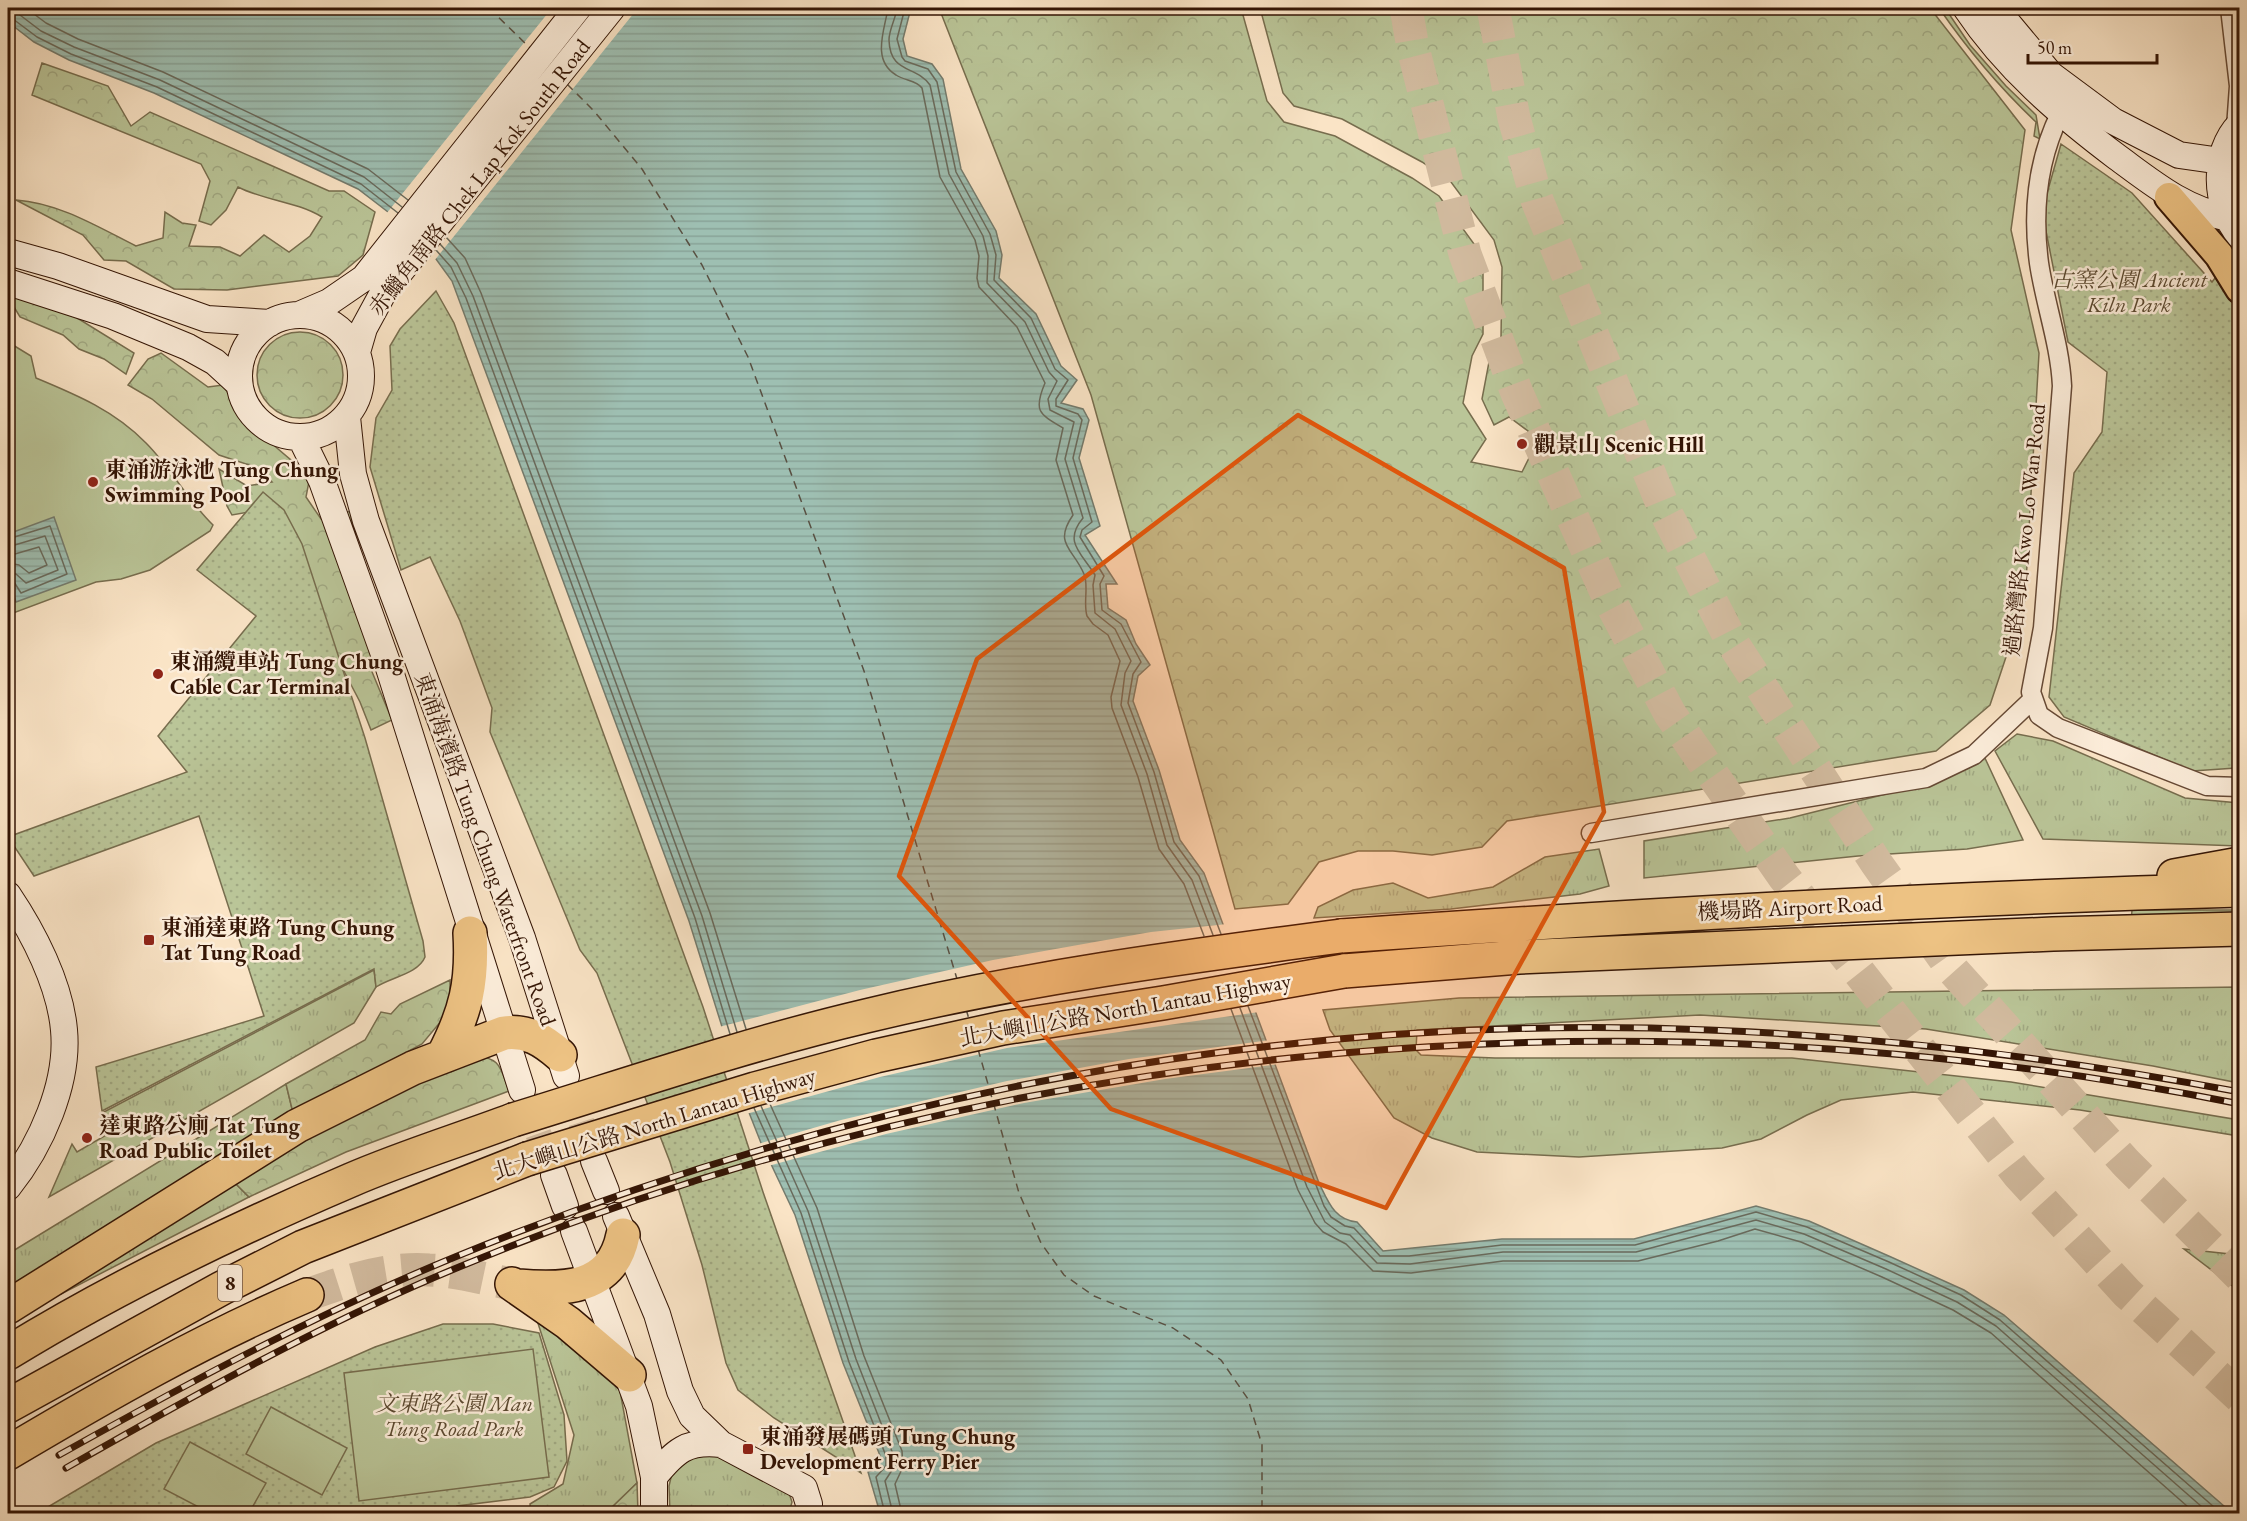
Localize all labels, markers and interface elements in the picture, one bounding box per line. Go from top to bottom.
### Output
scale bar [2028,27,2157,65]
street label: 赤鱲角南路 Chek Lap Kok South Road [362,32,597,322]
text: 50 m [2037,36,2072,59]
park label: 古窯公園 Ancient Kiln Park [2051,265,2209,319]
street label: 過路灣路 Kwo Lo Wan Road [1997,401,2052,658]
place label: 觀景山 Scenic Hill [1534,430,1704,459]
marker: 觀景山 Scenic Hill [1515,437,1529,451]
place label: 東涌游泳池 Tung Chung Swimming Pool [105,455,339,509]
marker: 東涌游泳池 Tung Chung Swimming Pool [86,475,100,489]
place label: 東涌纜車站 Tung Chung Cable Car Terminal [170,647,404,701]
marker: 東涌纜車站 Tung Chung Cable Car Terminal [151,667,165,681]
street label: 東涌海濱路 Tung Chung Waterfront Road [408,668,563,1031]
street label: 機場路 Airport Road [1697,888,1884,927]
place label: 東涌達東路 Tung Chung Tat Tung Road [161,913,395,967]
marker: 東涌達東路 Tung Chung Tat Tung Road [142,933,156,947]
street label: 北大嶼山公路 North Lantau Highway [957,966,1293,1053]
street label: 北大嶼山公路 North Lantau Highway [489,1060,819,1186]
place label: 達東路公廁 Tat Tung Road Public Toilet [99,1111,301,1165]
marker: 達東路公廁 Tat Tung Road Public Toilet [80,1131,94,1145]
road number: 8 [218,1265,242,1301]
park label: 文東路公園 Man Tung Road Park [375,1389,533,1443]
place label: 東涌發展碼頭 Tung Chung Development Ferry Pier [760,1422,1016,1476]
marker: 東涌發展碼頭 Tung Chung Development Ferry Pier [741,1442,755,1456]

